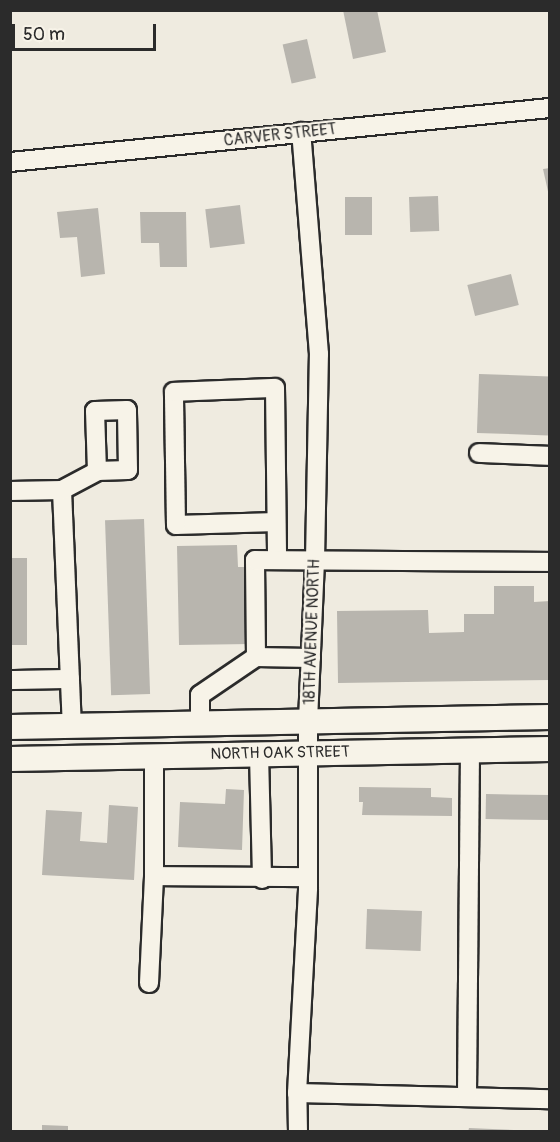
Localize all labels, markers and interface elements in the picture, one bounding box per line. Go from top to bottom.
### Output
scale bar [15,12,159,50]
text: 50 m [23,23,65,46]
street label: CARVER STREET [223,120,337,150]
street label: 18TH AVENUE NORTH [300,559,324,705]
street label: NORTH OAK STREET [210,742,350,764]

